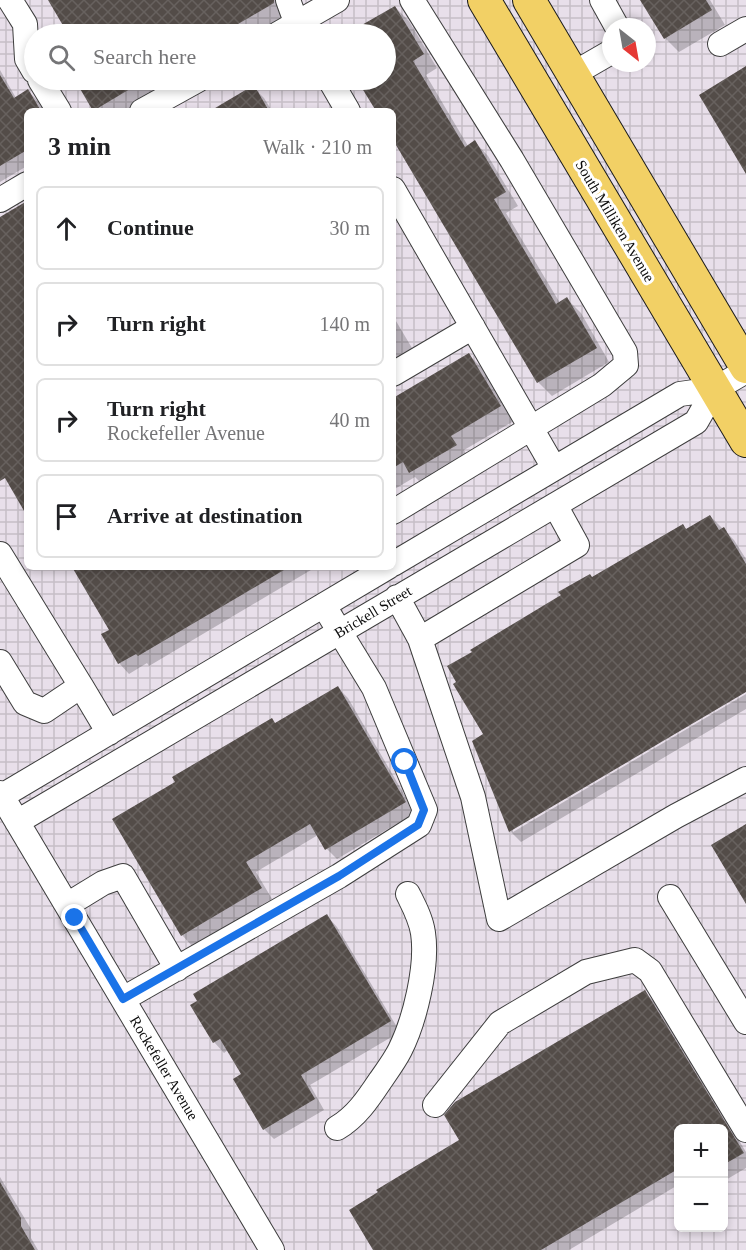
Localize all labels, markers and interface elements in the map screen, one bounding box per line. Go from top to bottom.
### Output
north arrow [602,18,656,72]
search box [24,24,396,90]
icon: search [45,41,78,74]
text: Search here [93,44,196,69]
text: 3 min [48,132,111,161]
text: Walk · 210 m [263,136,372,158]
street label: South Milliken Avenue [572,157,658,285]
icon: ahead [50,212,83,245]
text: Continue [107,215,194,240]
text: 30 m [329,217,370,239]
icon: right [50,308,83,341]
text: Turn right [107,311,206,336]
text: 140 m [319,313,370,335]
text: Turn right [107,396,206,421]
icon: right [50,404,83,437]
text: 40 m [329,409,370,431]
text: Rockefeller Avenue [107,422,265,444]
icon: arrive [50,500,83,533]
text: Arrive at destination [107,503,303,528]
street label: Brickell Street [332,582,415,641]
route start [391,748,417,774]
route end [61,904,87,930]
street label: Rockefeller Avenue [127,1013,202,1123]
map controls [674,1124,728,1232]
button: + [674,1124,728,1178]
button: − [674,1178,728,1232]

